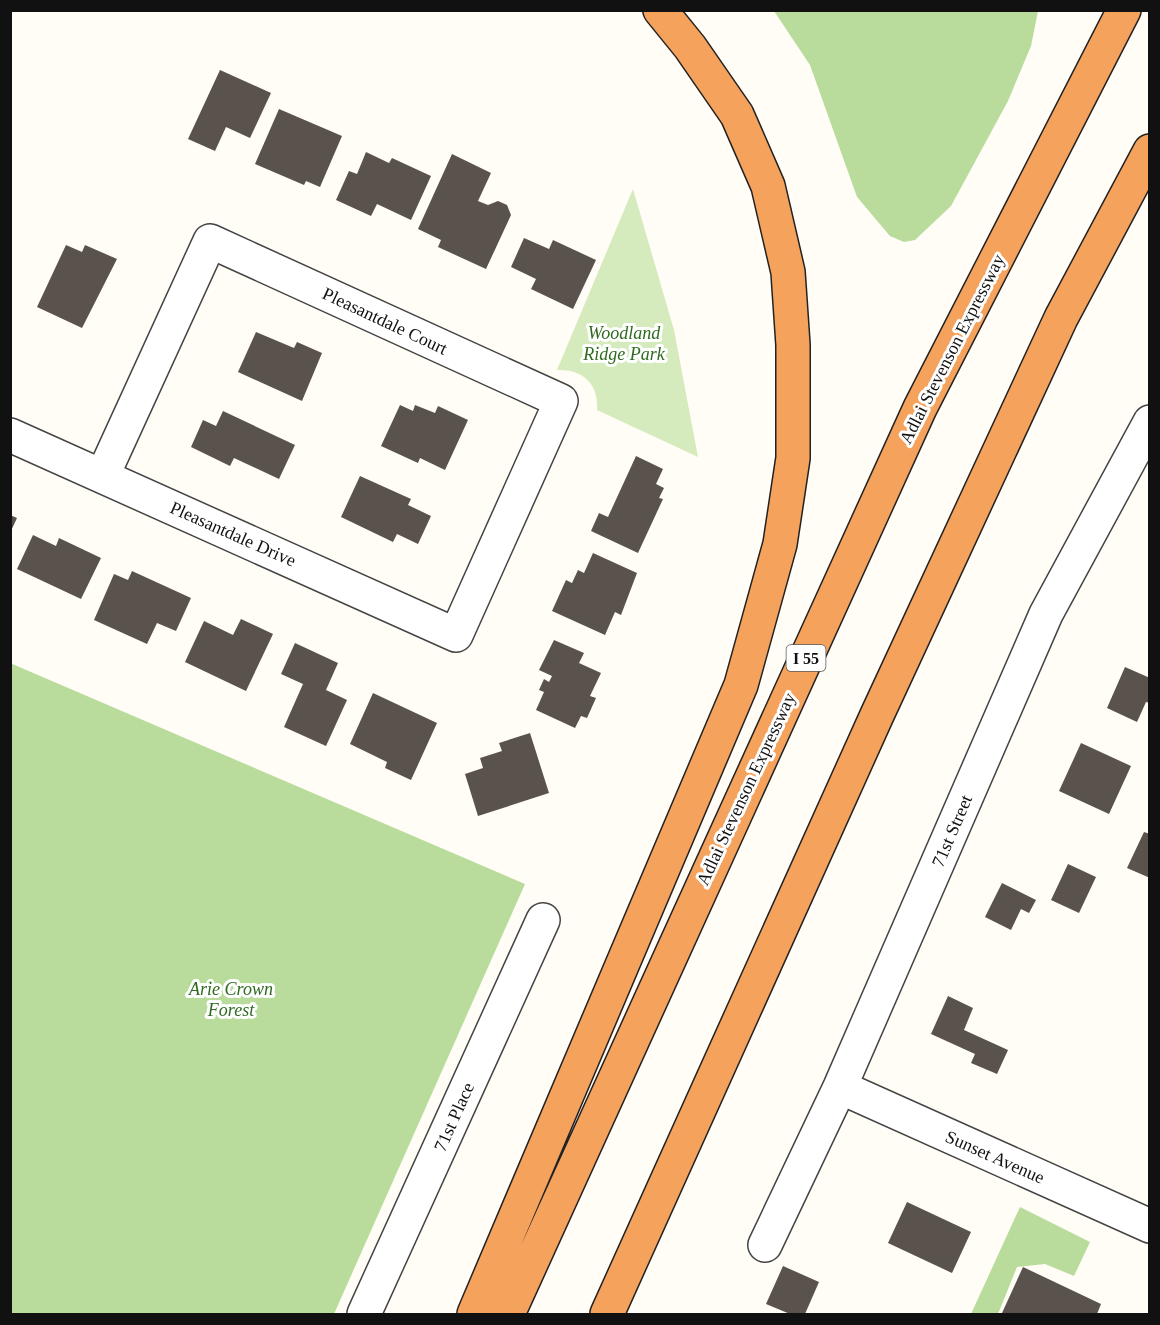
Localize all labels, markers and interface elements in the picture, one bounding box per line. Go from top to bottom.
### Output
street label: Adlai Stevenson Expressway [895,251,1009,447]
street label: Pleasantdale Court [319,283,451,359]
park label: Woodland Ridge Park [582,323,666,364]
street label: Pleasantdale Drive [167,497,299,571]
road number: I 55 [786,645,826,671]
street label: Adlai Stevenson Expressway [693,690,799,888]
street label: 71st Street [928,792,976,870]
park label: Arie Crown Forest [188,979,273,1020]
street label: 71st Place [430,1079,478,1155]
street label: Sunset Avenue [942,1126,1048,1188]

